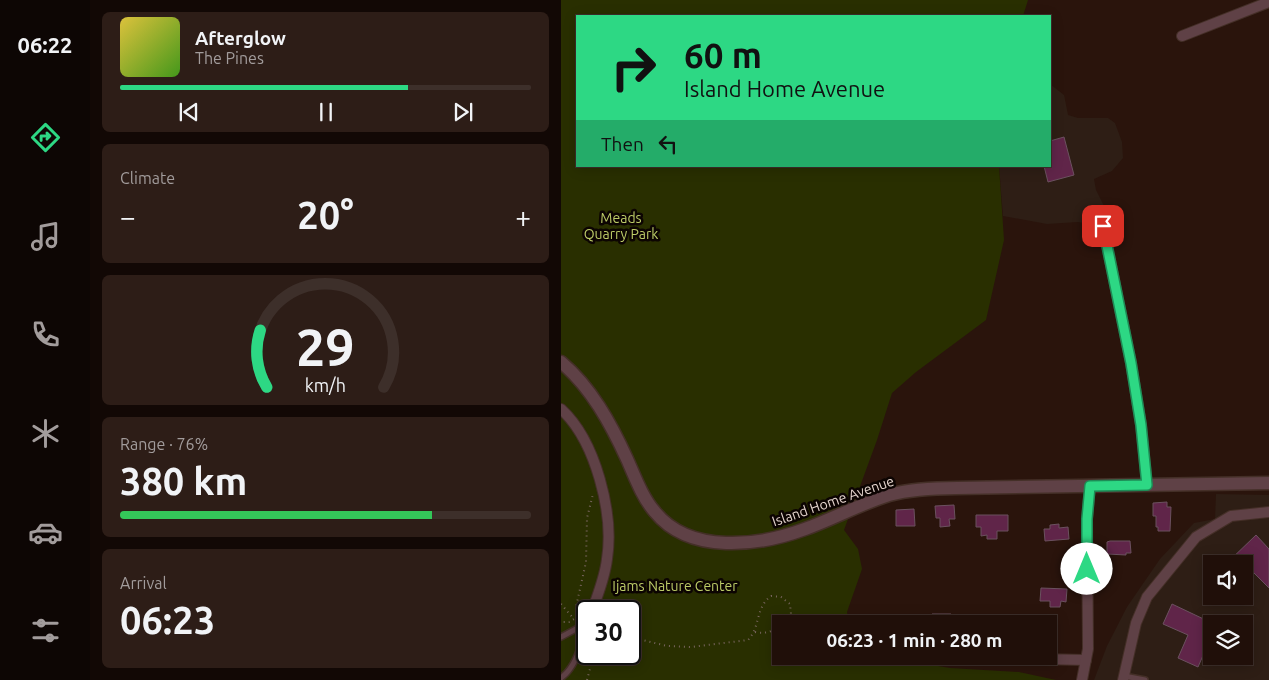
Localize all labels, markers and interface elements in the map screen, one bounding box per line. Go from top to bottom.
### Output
text: Afterglow [195,27,286,49]
text: 06:22 [17,32,73,57]
icon: right [601,35,666,100]
text: 60 m [684,35,762,75]
text: The Pines [195,49,264,67]
text: Island Home Avenue [684,76,885,101]
icon: previous [175,98,203,126]
icon: pause [312,98,340,126]
icon: next [449,98,477,126]
icon: directions [28,120,63,155]
icon: left [654,130,682,158]
text: Then [601,133,644,155]
text: Climate [120,169,175,187]
text: 20° [297,194,354,236]
text: − [120,201,136,232]
text: + [515,201,531,232]
pin [1082,205,1124,247]
park label: Meads Quarry Park [584,210,658,242]
icon: arrive [1089,212,1117,240]
icon: music [28,219,63,254]
icon: phone [28,317,63,352]
text: 29 [296,318,355,376]
text: km/h [305,375,346,395]
icon: climate [28,416,63,451]
text: Range · 76% [120,435,208,453]
text: 380 km [120,460,247,502]
street label: Island Home Avenue [770,473,896,529]
icon: car [28,515,63,550]
position arrow [1060,542,1112,594]
map controls [1203,555,1253,665]
button: sound [1203,555,1253,605]
text: Arrival [120,574,167,592]
park label: Ijams Nature Center [612,578,738,594]
text: 06:23 [120,599,215,641]
speed limit sign: 30 [576,600,641,665]
icon: filters [28,613,63,648]
button: layers [1203,615,1253,665]
text: 06:23 · 1 min · 280 m [827,629,1002,651]

